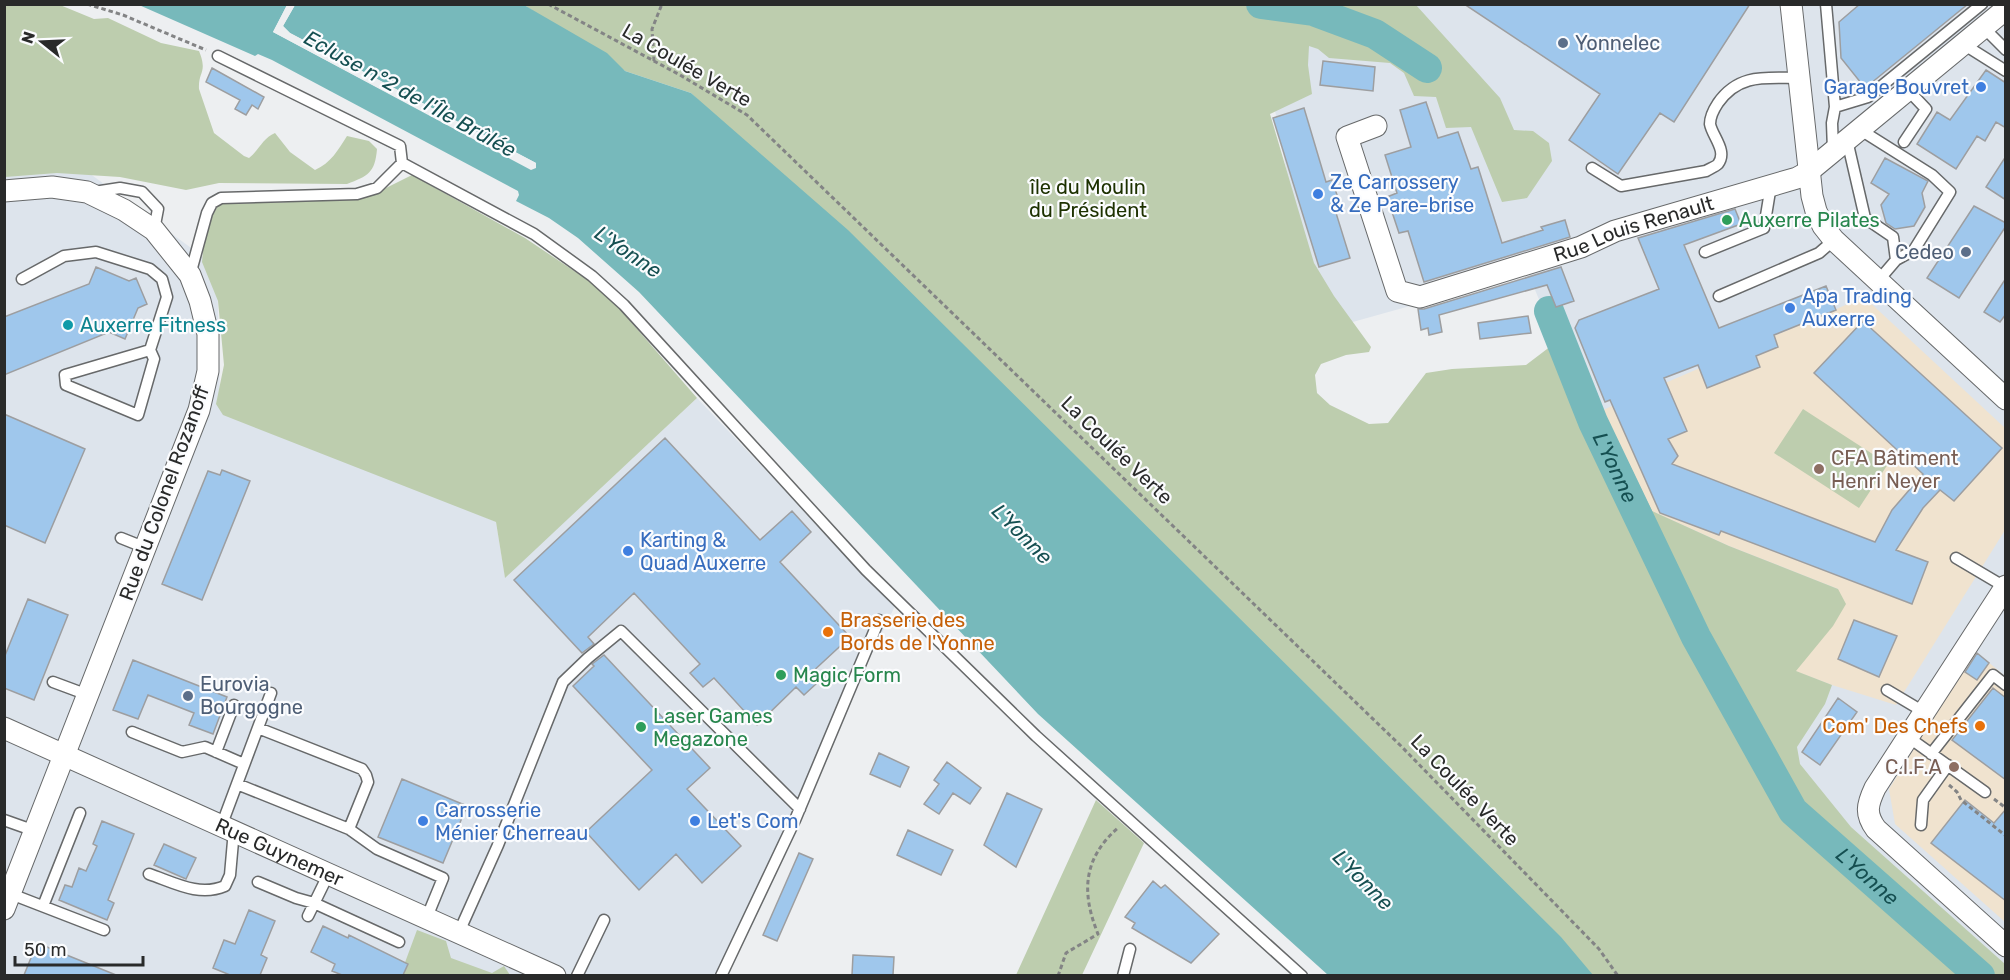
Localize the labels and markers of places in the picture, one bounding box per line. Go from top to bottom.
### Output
place label: Yonnelec [1575,31,1660,55]
marker: Yonnelec [1556,36,1570,50]
place label: Garage Bouvret [1824,75,1969,99]
marker: Garage Bouvret [1974,80,1988,94]
place label: Ze Carrossery & Ze Pare-brise [1330,170,1474,217]
marker: Ze Carrossery & Ze Pare-brise [1311,187,1325,201]
place label: Auxerre Pilates [1739,208,1880,232]
marker: Auxerre Pilates [1720,213,1734,227]
place label: Cedeo [1895,240,1954,264]
marker: Cedeo [1959,245,1973,259]
place label: Apa Trading Auxerre [1802,284,1912,331]
marker: Apa Trading Auxerre [1783,301,1797,315]
place label: Auxerre Fitness [80,313,226,337]
marker: Auxerre Fitness [61,318,75,332]
place label: CFA Bâtiment Henri Neyer [1831,446,1959,493]
marker: CFA Bâtiment Henri Neyer [1812,462,1826,476]
place label: Karting & Quad Auxerre [640,528,766,575]
marker: Karting & Quad Auxerre [621,544,635,558]
place label: Brasserie des Bords de l'Yonne [840,608,995,655]
marker: Brasserie des Bords de l'Yonne [821,625,835,639]
place label: Magic Form [793,663,901,687]
marker: Magic Form [774,668,788,682]
place label: Eurovia Bourgogne [200,672,303,719]
marker: Eurovia Bourgogne [181,689,195,703]
place label: Laser Games Megazone [653,704,773,751]
place label: Com' Des Chefs [1822,714,1968,738]
marker: Com' Des Chefs [1973,719,1987,733]
marker: Laser Games Megazone [634,720,648,734]
place label: C.I.F.A [1885,755,1942,779]
marker: C.I.F.A [1947,760,1961,774]
place label: Carrosserie Ménier Cherreau [435,798,588,845]
place label: Let's Com [707,809,799,833]
marker: Carrosserie Ménier Cherreau [416,814,430,828]
marker: Let's Com [688,814,702,828]

